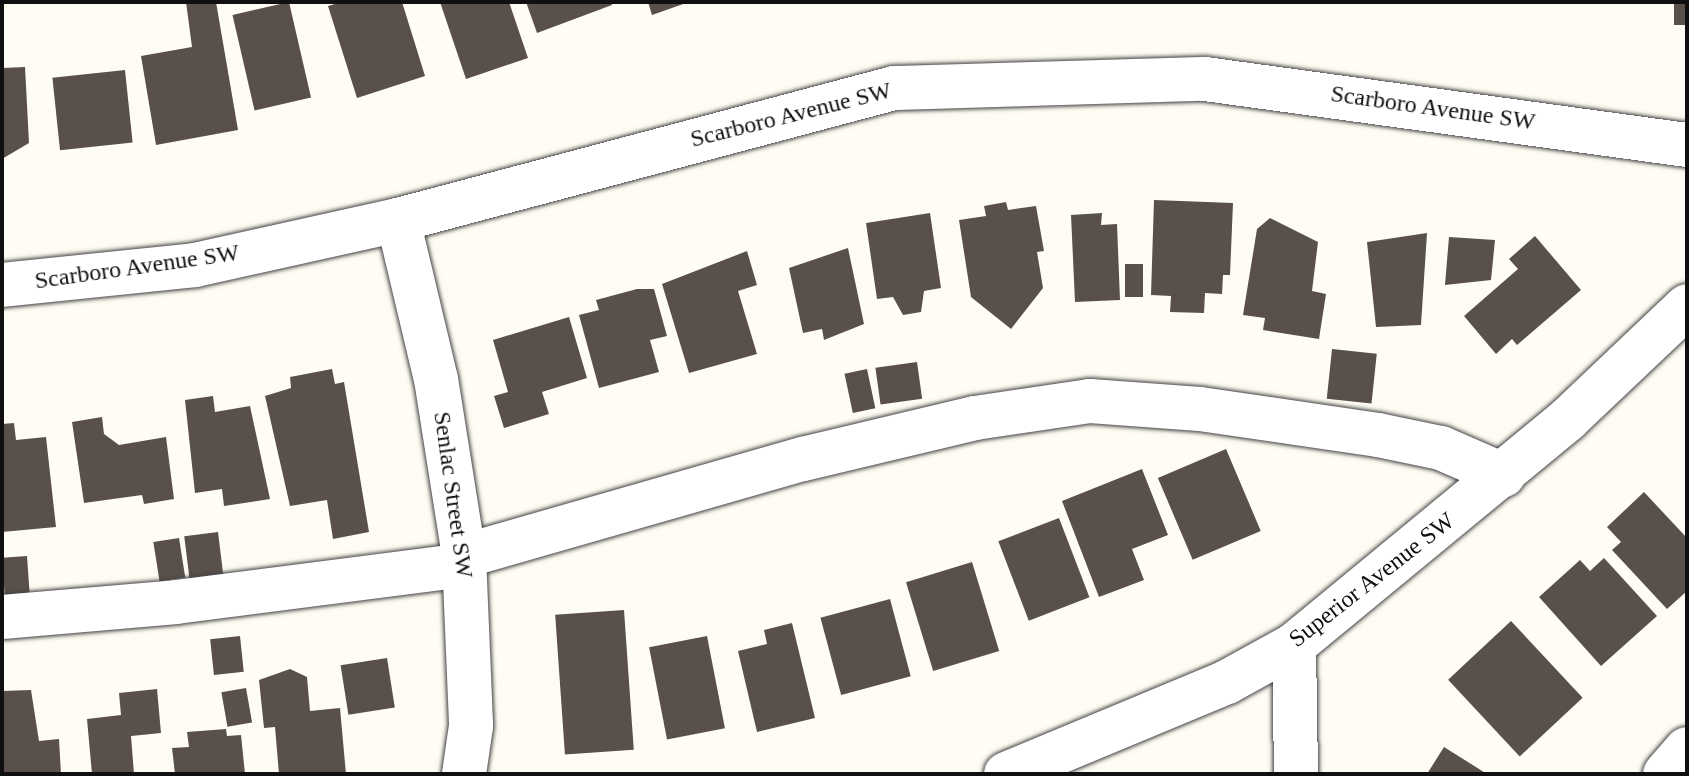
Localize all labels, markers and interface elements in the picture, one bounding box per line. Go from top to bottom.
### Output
street label: Scarboro Avenue SW [687,76,895,154]
street label: Scarboro Avenue SW [1328,79,1538,137]
street label: Scarboro Avenue SW [32,238,242,296]
street label: Senlac Street SW [427,410,479,580]
street label: Superior Avenue SW [1283,506,1461,654]

